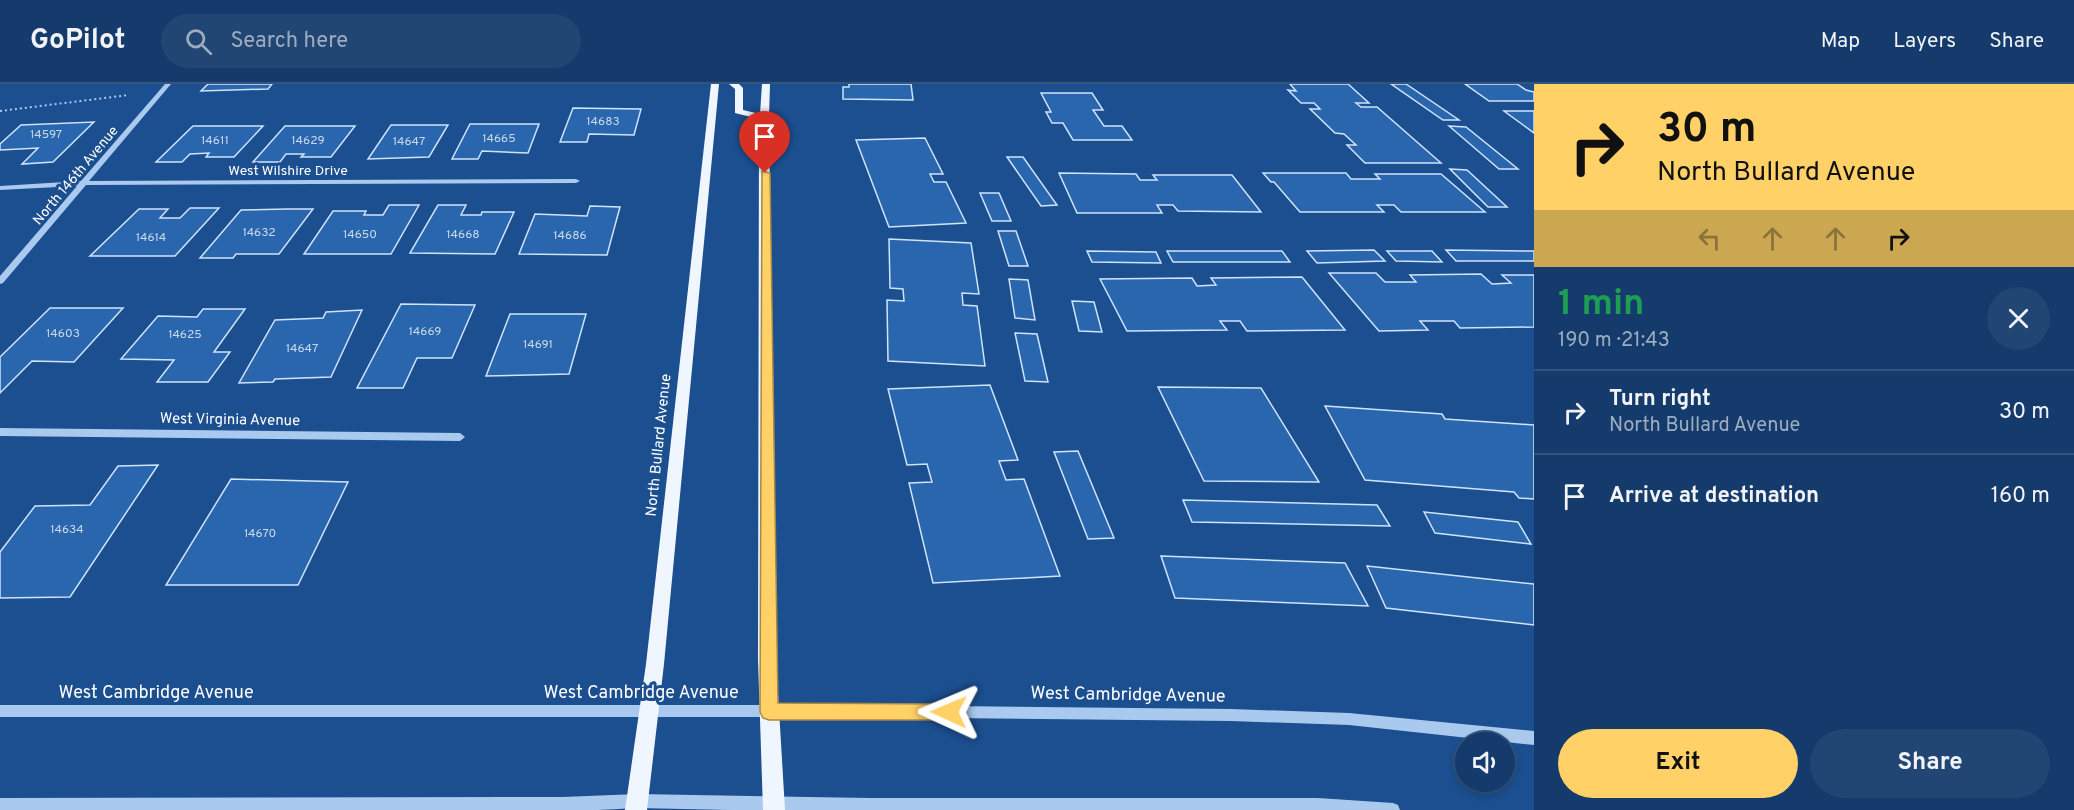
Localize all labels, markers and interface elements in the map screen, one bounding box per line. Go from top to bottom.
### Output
search box [161,14,581,68]
text: GoPilot [30,23,125,59]
icon: search [182,25,215,58]
text: Search here [230,28,348,55]
text: Map [1821,28,1860,55]
text: Layers [1893,28,1956,55]
text: Share [1989,28,2044,55]
text: 30 m [1657,104,1756,157]
icon: right [1558,108,1636,186]
pin [739,111,790,173]
house number: 14683 [586,114,620,130]
icon: arrive [748,120,781,153]
street label: North 146th Avenue [30,123,122,229]
house number: 14597 [30,127,62,143]
house number: 14665 [482,131,516,147]
house number: 14611 [201,133,229,149]
house number: 14629 [291,133,325,149]
house number: 14647 [393,134,425,150]
text: North Bullard Avenue [1657,156,1915,190]
street label: West Wilshire Drive [228,163,348,180]
icon: left [1693,222,1726,255]
icon: ahead [1756,222,1789,255]
icon: ahead [1819,222,1852,255]
icon: right [1882,222,1915,255]
house number: 14632 [242,225,276,241]
house number: 14650 [343,227,377,243]
house number: 14668 [446,227,480,243]
house number: 14686 [553,228,587,244]
house number: 14614 [136,230,166,246]
text: 1 min [1558,282,1644,328]
button: close [1987,287,2050,350]
house number: 14669 [409,324,441,340]
house number: 14603 [46,326,80,342]
house number: 14625 [168,327,202,343]
text: 190 m · 21:43 [1558,328,1670,354]
house number: 14691 [523,337,553,353]
house number: 14647 [286,341,318,357]
street label: North Bullard Avenue [643,373,676,518]
text: Turn right [1609,386,1711,413]
icon: right [1558,396,1591,429]
text: 30 m [1999,399,2050,426]
street label: West Virginia Avenue [160,410,300,431]
text: North Bullard Avenue [1609,413,1800,439]
icon: arrive [1558,480,1591,513]
text: Arrive at destination [1609,483,1819,510]
text: 160 m [1991,483,2050,510]
house number: 14634 [50,522,84,538]
house number: 14670 [244,526,276,542]
position arrow [917,680,981,744]
street label: West Cambridge Avenue [58,682,254,705]
street label: West Cambridge Avenue [543,682,739,705]
street label: West Cambridge Avenue [1030,682,1226,709]
button: Exit [1558,729,1798,798]
button: Share [1810,729,2050,798]
map controls [1455,732,1515,792]
button: sound [1455,732,1515,792]

